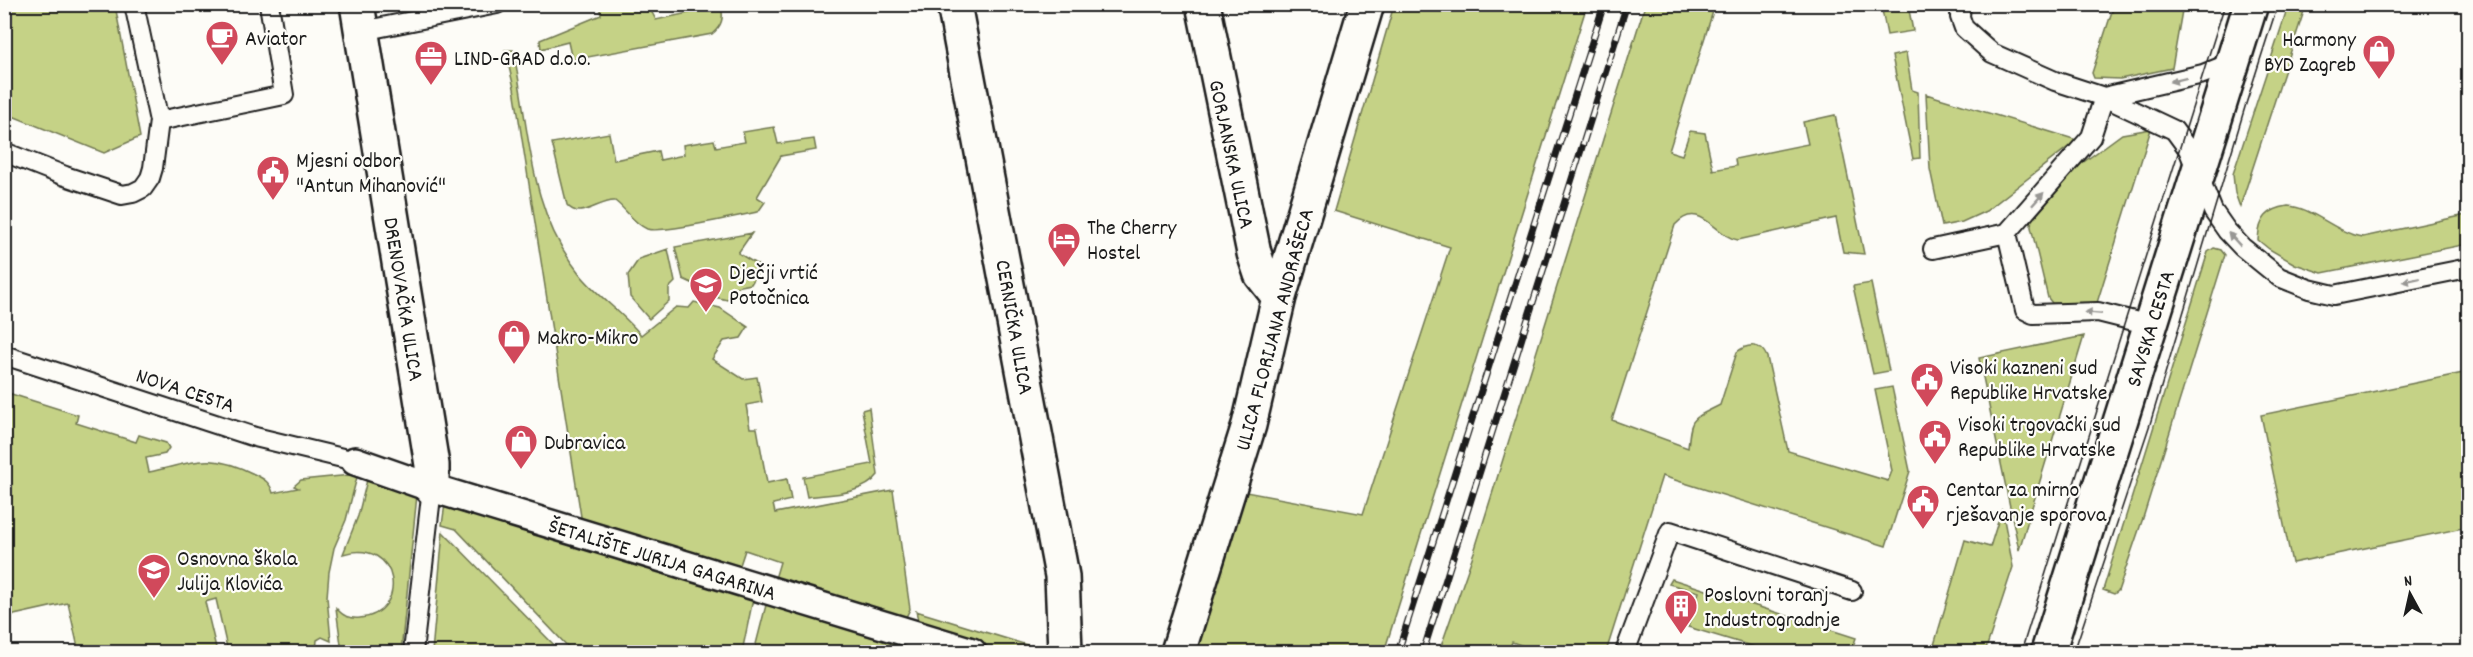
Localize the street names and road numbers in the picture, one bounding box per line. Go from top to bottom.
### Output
street label: GORJANSKA ULICA [1199,77,1260,232]
street label: ULICA FLORIJANA ANDRAŠECA [1229,205,1324,455]
street label: DRENOVAČKA ULICA [373,215,430,384]
street label: CERNIČKA ULICA [985,258,1040,398]
street label: SAVSKA CESTA [2120,267,2185,391]
street label: NOVA CESTA [131,362,238,423]
street label: ŠETALIŠTE JURIJA GAGARINA [544,512,780,611]

